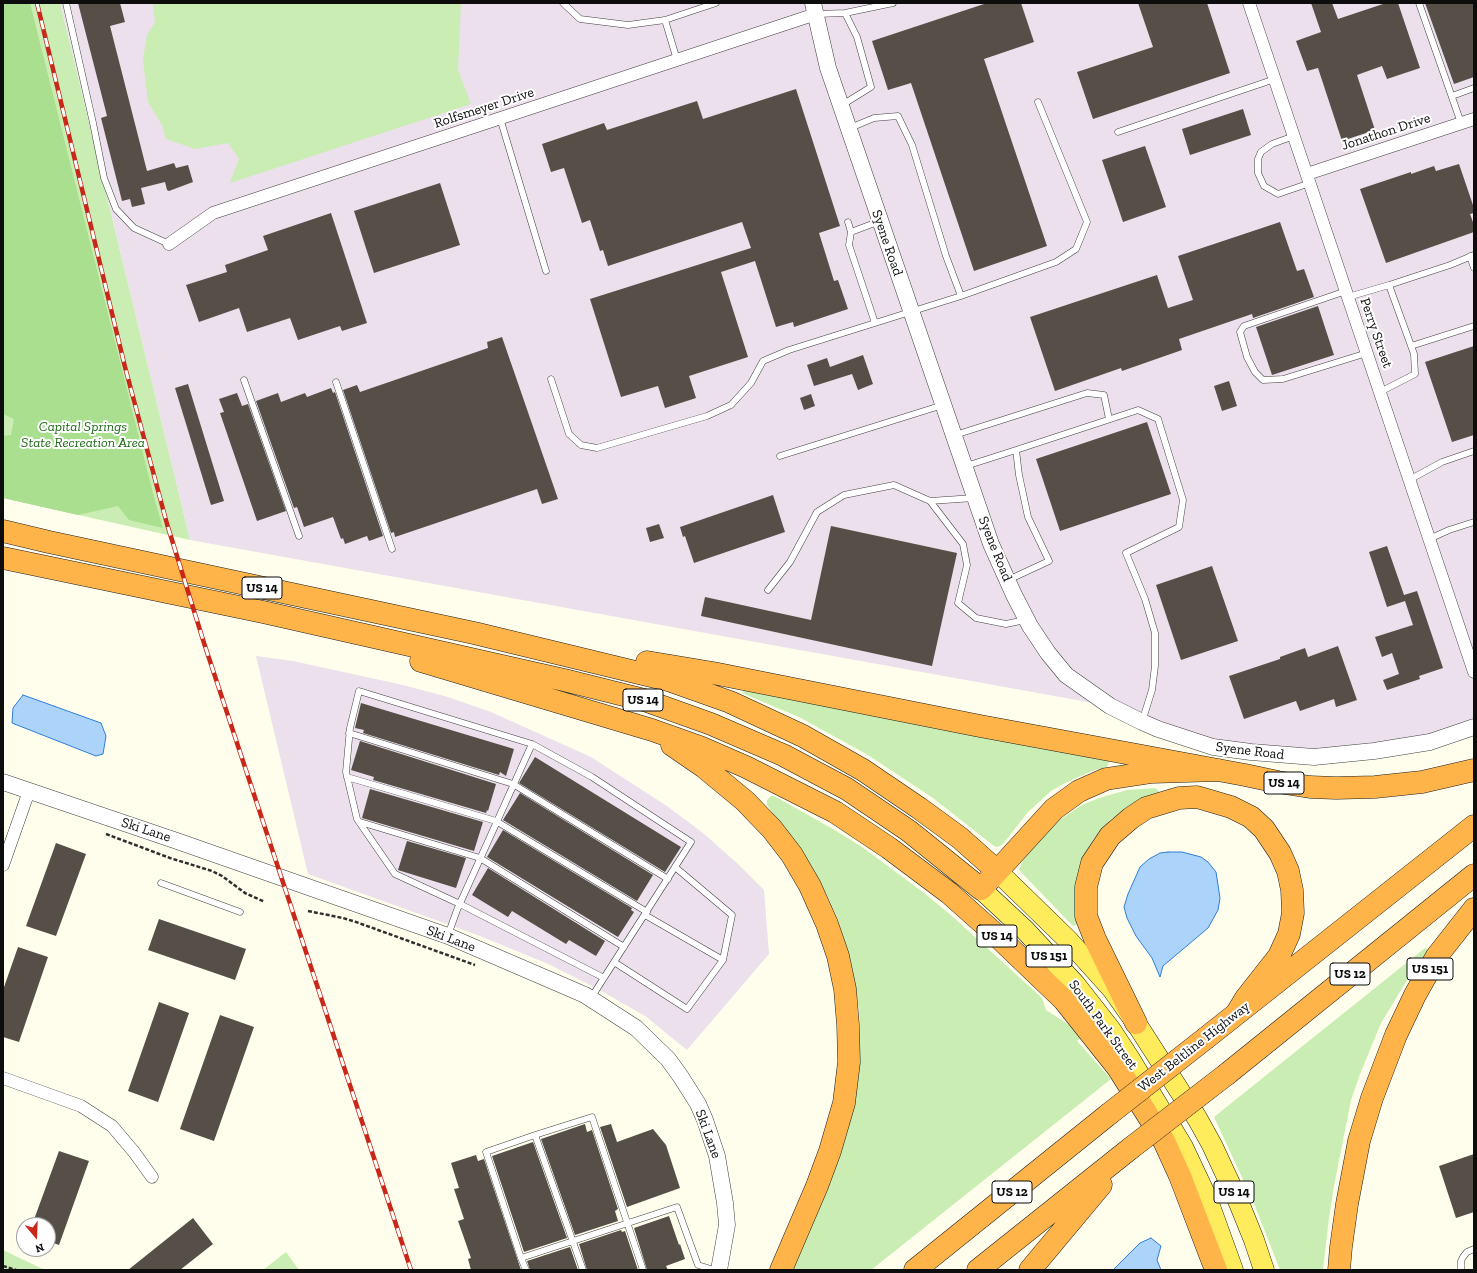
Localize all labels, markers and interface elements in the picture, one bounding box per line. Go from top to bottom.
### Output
street label: Rolfsmeyer Drive [432,84,536,132]
street label: Jonathon Drive [1339,110,1433,154]
street label: Syene Road [868,208,906,278]
street label: Perry Street [1356,296,1396,370]
park label: Capital Springs State Recreation Area [21,419,145,452]
street label: Syene Road [974,514,1016,584]
road number: US 14 [242,577,282,599]
road number: US 14 [623,689,663,711]
street label: Syene Road [1215,738,1285,764]
road number: US 14 [1264,772,1304,794]
street label: Ski Lane [119,814,173,846]
street label: Ski Lane [424,922,478,956]
road number: US 14 [977,925,1017,947]
road number: US 151 [1026,945,1072,967]
road number: US 151 [1407,958,1453,980]
road number: US 12 [1330,963,1370,985]
street label: South Park Street [1065,977,1141,1073]
street label: West Beltline Highway [1135,998,1253,1096]
street label: Ski Lane [691,1107,725,1161]
road number: US 12 [992,1181,1032,1203]
road number: US 14 [1214,1181,1254,1203]
north arrow [16,1217,56,1257]
text: N [34,1240,46,1255]

